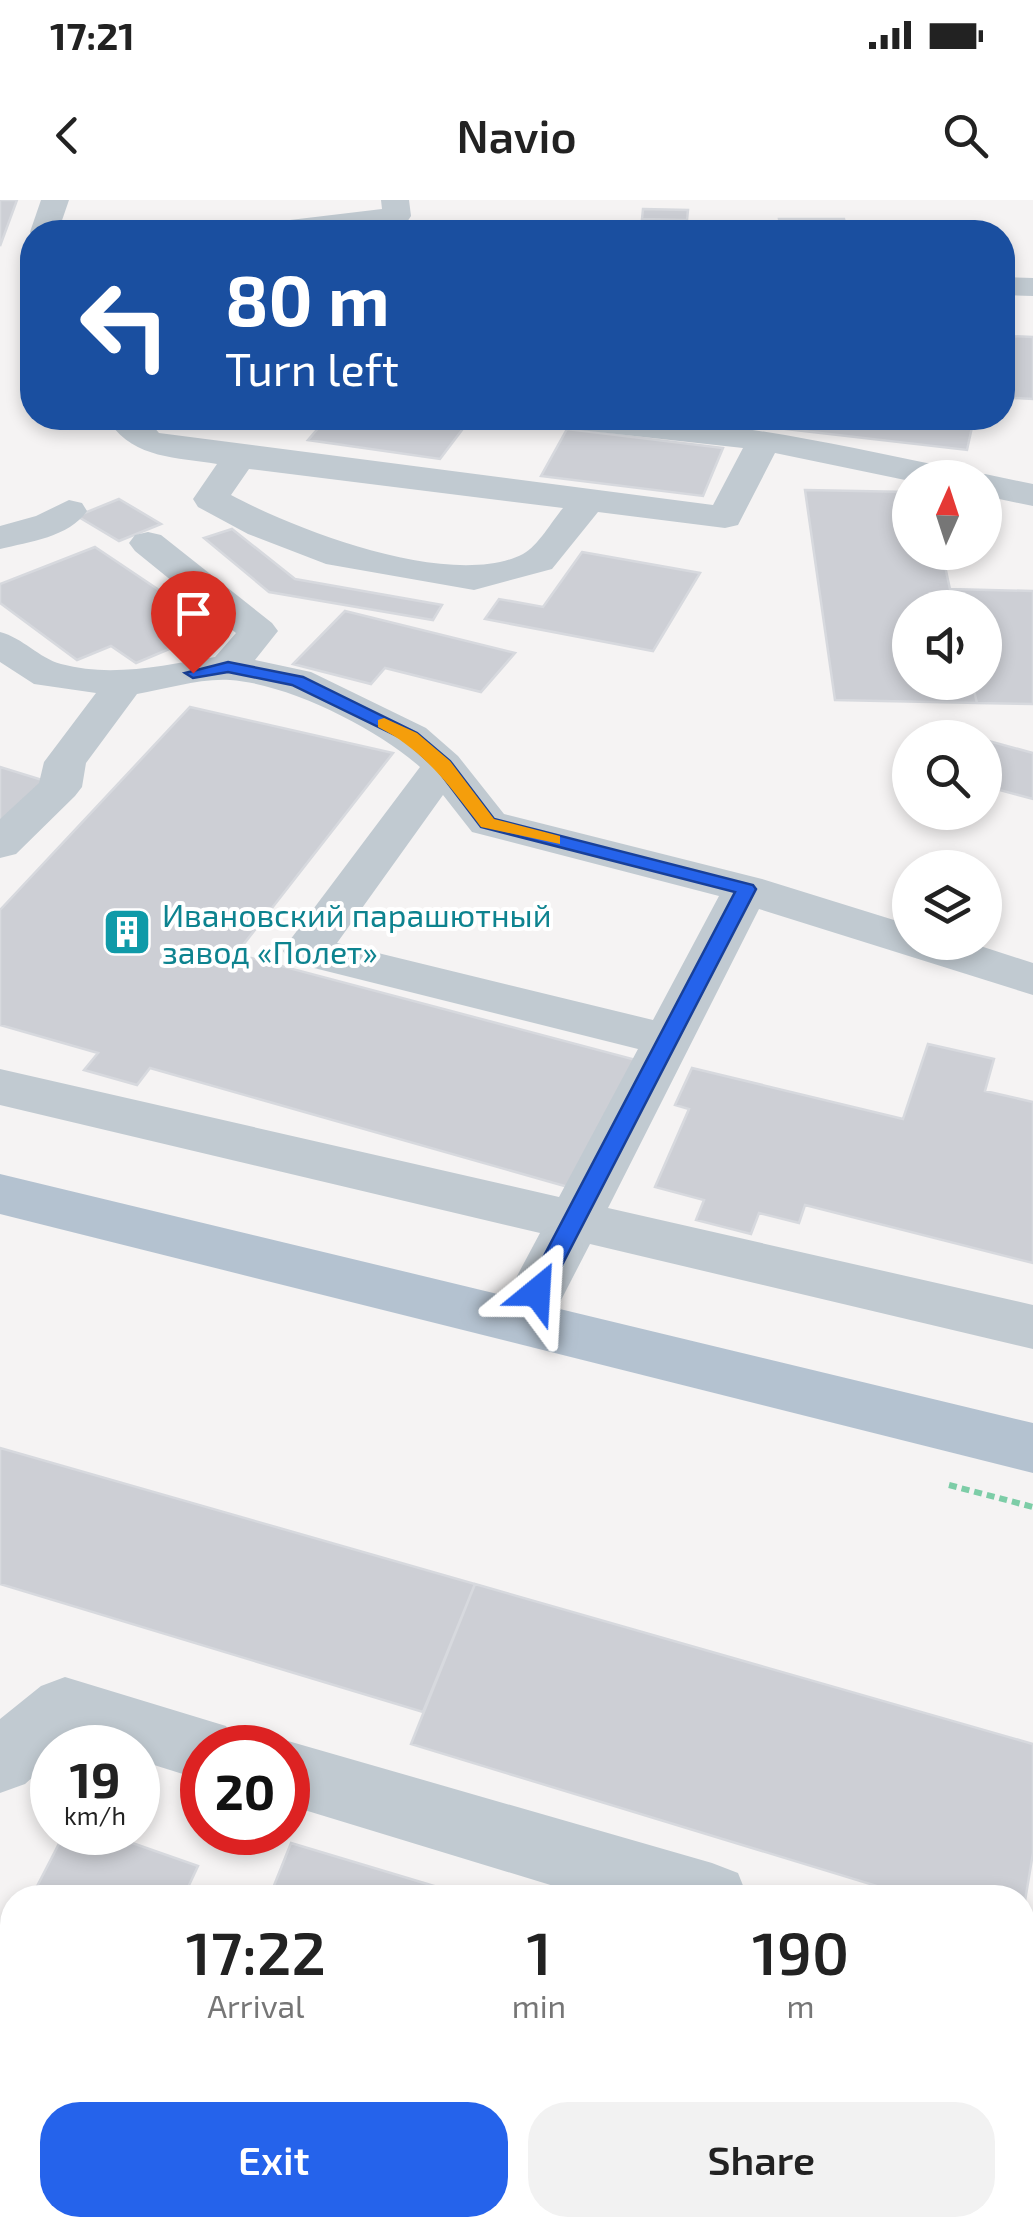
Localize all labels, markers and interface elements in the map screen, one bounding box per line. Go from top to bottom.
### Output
text: 17:21 [50,12,135,58]
icon: back [40,108,95,163]
text: Navio [456,108,577,162]
icon: search [938,108,993,163]
text: 80 m [225,256,390,340]
icon: left [60,260,190,390]
text: Turn left [225,341,399,395]
north arrow [892,460,1002,570]
map controls [892,460,1002,960]
pin [151,571,236,674]
icon: arrive [166,586,221,641]
button: sound [892,590,1002,700]
button: search [892,720,1002,830]
button: layers [892,850,1002,960]
place label: Ивановский парашютный завод «Полет» [162,895,551,970]
building icon: Ивановский парашютный завод «Полет» [101,906,153,958]
position arrow [485,1240,589,1344]
speed limit sign: 20 [180,1725,310,1855]
text: 19 [69,1748,121,1808]
text: km/h [64,1800,126,1830]
text: 17:22 [186,1915,326,1987]
text: 1 [526,1915,551,1987]
text: 190 [752,1915,849,1987]
text: Arrival [207,1986,305,2024]
text: min [512,1986,566,2024]
text: m [787,1986,815,2024]
button: Exit [40,2102,508,2217]
button: Share [528,2102,995,2217]

